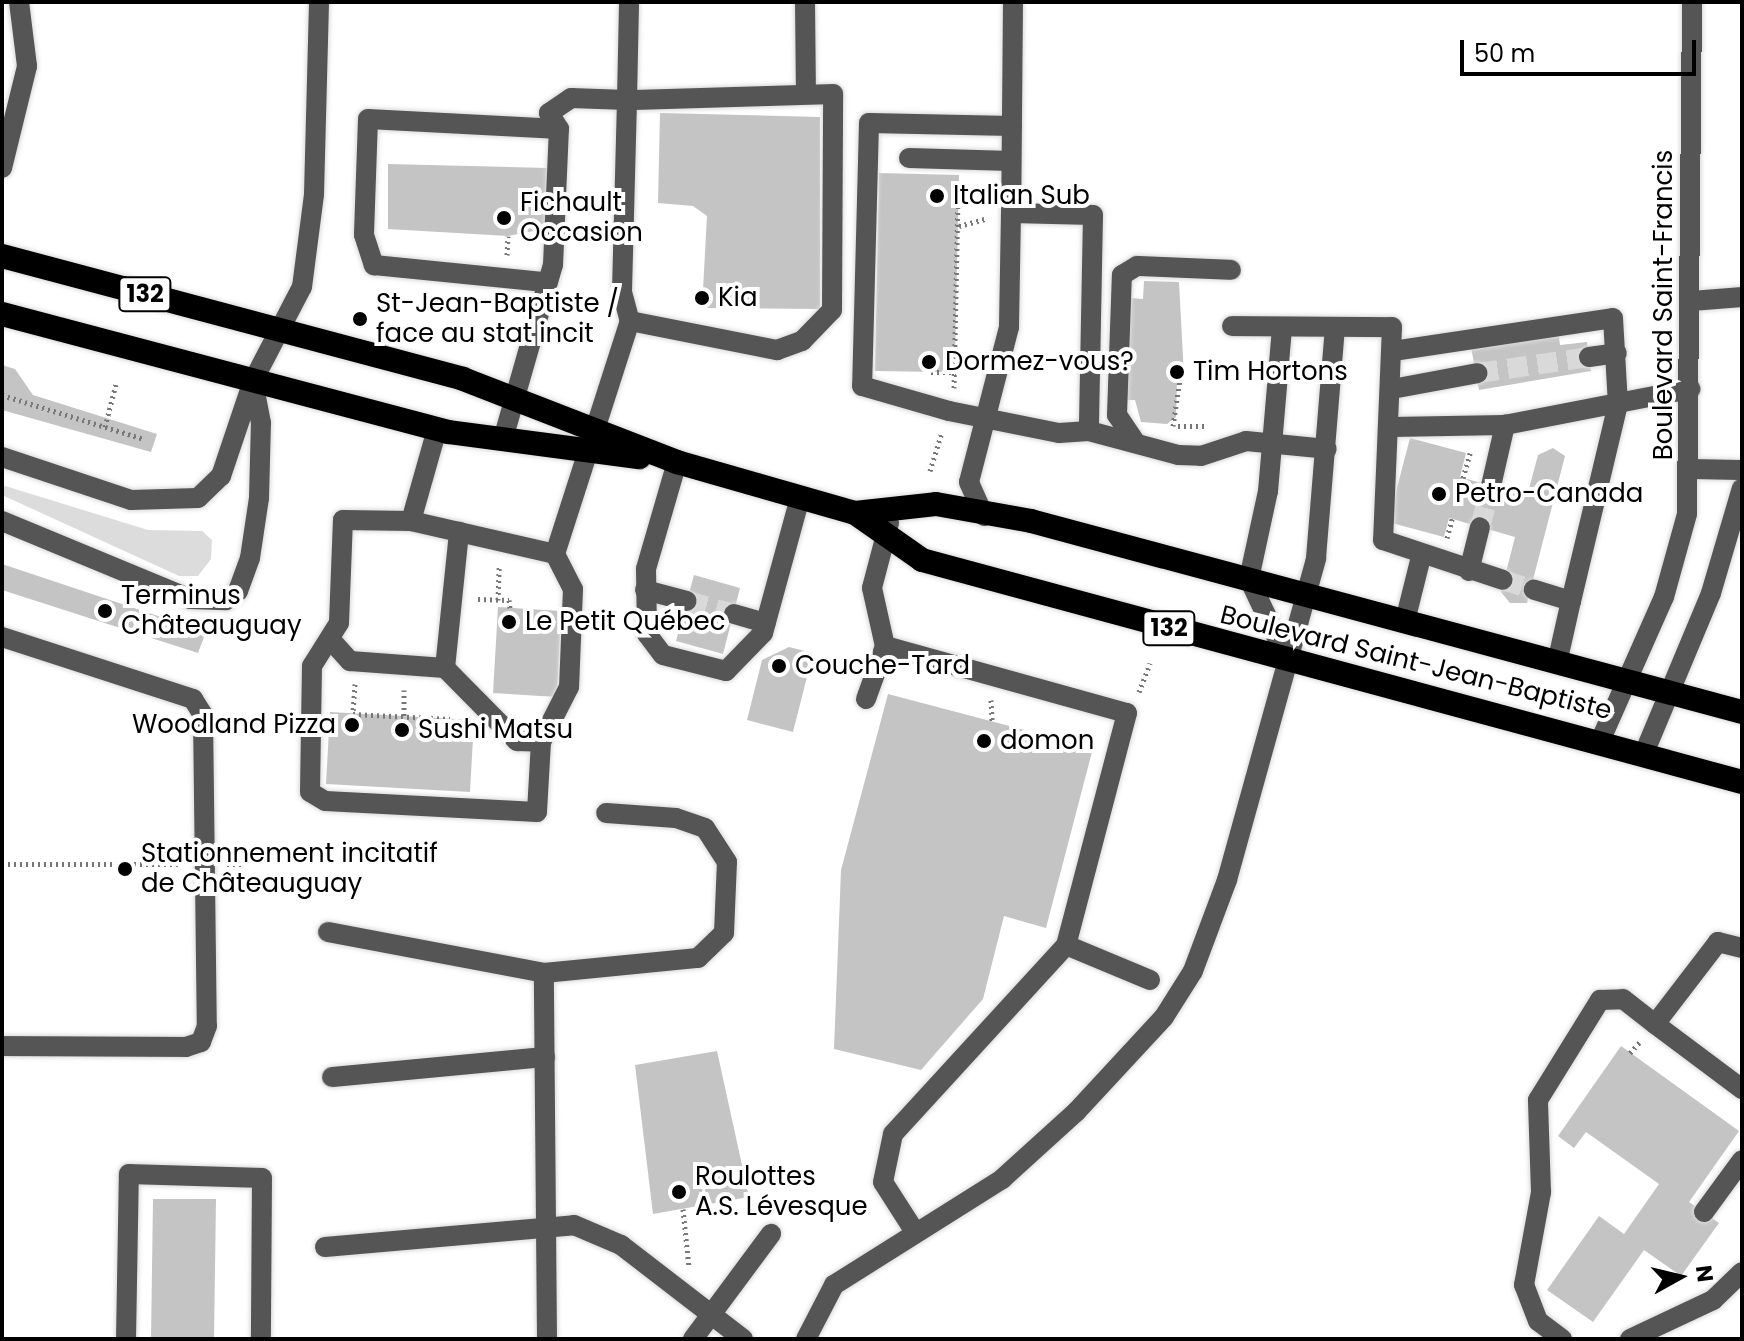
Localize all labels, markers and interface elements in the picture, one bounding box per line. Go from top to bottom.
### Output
scale bar [1464,24,1700,74]
text: 50 m [1474,37,1535,70]
street label: Boulevard Saint-Francis [1648,150,1680,460]
place label: Italian Sub [953,180,1090,212]
place label: Fichault Occasion [520,187,643,248]
marker: Italian Sub [928,187,946,205]
marker: Fichault Occasion [495,209,513,227]
road number: 132 [117,274,173,314]
place label: Kia [718,282,758,314]
place label: St-Jean-Baptiste / face au stat incit [376,288,619,350]
marker: Kia [693,289,711,307]
marker: St-Jean-Baptiste / face au stat incit [351,310,369,328]
place label: Dormez-vous? [945,346,1134,378]
marker: Dormez-vous? [920,353,938,371]
place label: Tim Hortons [1193,356,1348,388]
marker: Tim Hortons [1168,363,1186,381]
place label: Petro-Canada [1455,478,1643,510]
marker: Petro-Canada [1430,485,1448,503]
place label: Terminus Châteauguay [121,580,302,642]
street label: Boulevard Saint-Jean-Baptiste [1217,599,1615,727]
marker: Terminus Châteauguay [96,602,114,620]
place label: Le Petit Québec [525,606,725,638]
road number: 132 [1141,608,1197,648]
marker: Le Petit Québec [500,613,518,631]
place label: Couche-Tard [795,650,970,682]
marker: Couche-Tard [770,657,788,675]
place label: Woodland Pizza [132,709,336,741]
place label: Sushi Matsu [418,714,573,746]
marker: Woodland Pizza [343,716,361,734]
marker: Sushi Matsu [393,721,411,739]
place label: domon [1000,725,1094,757]
marker: domon [975,732,993,750]
place label: Stationnement incitatif de Châteauguay [141,838,438,900]
marker: Stationnement incitatif de Châteauguay [116,860,134,878]
place label: Roulottes A.S. Lévesque [695,1161,868,1222]
marker: Roulottes A.S. Lévesque [670,1183,688,1201]
north arrow [1640,1237,1720,1317]
text: N [1688,1263,1721,1284]

